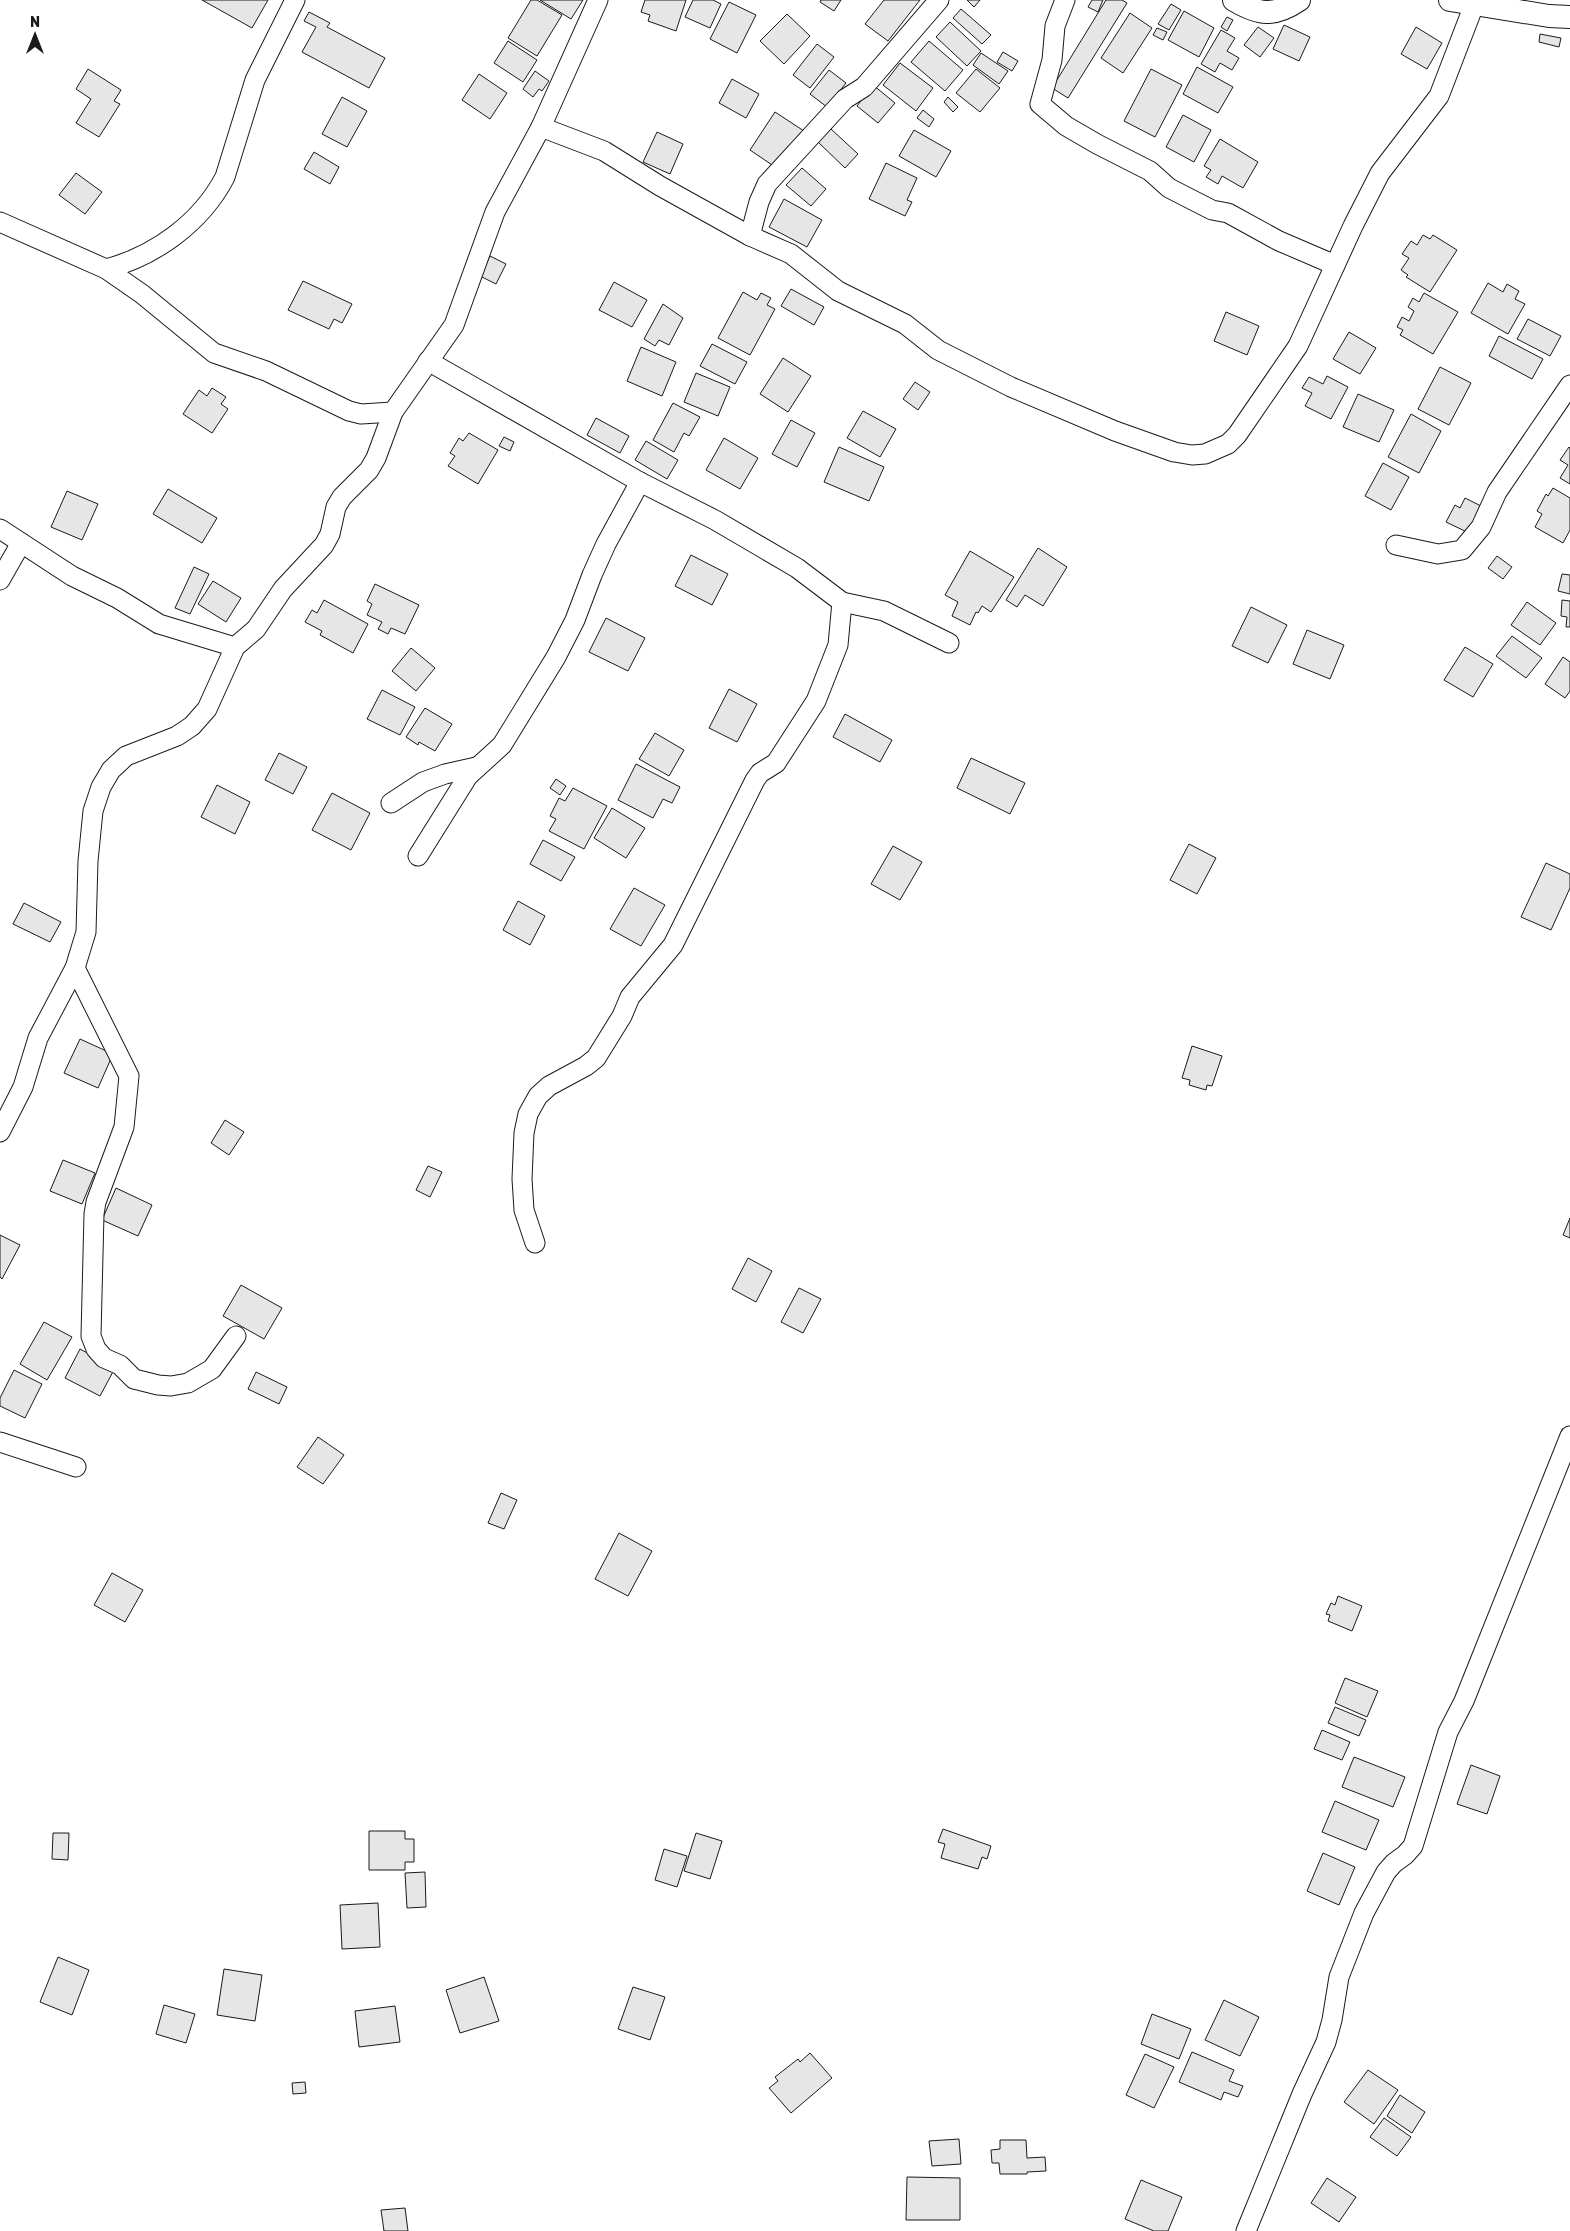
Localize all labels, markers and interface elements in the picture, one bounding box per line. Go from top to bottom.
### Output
north arrow [10,10,60,60]
text: N [30,14,40,31]

